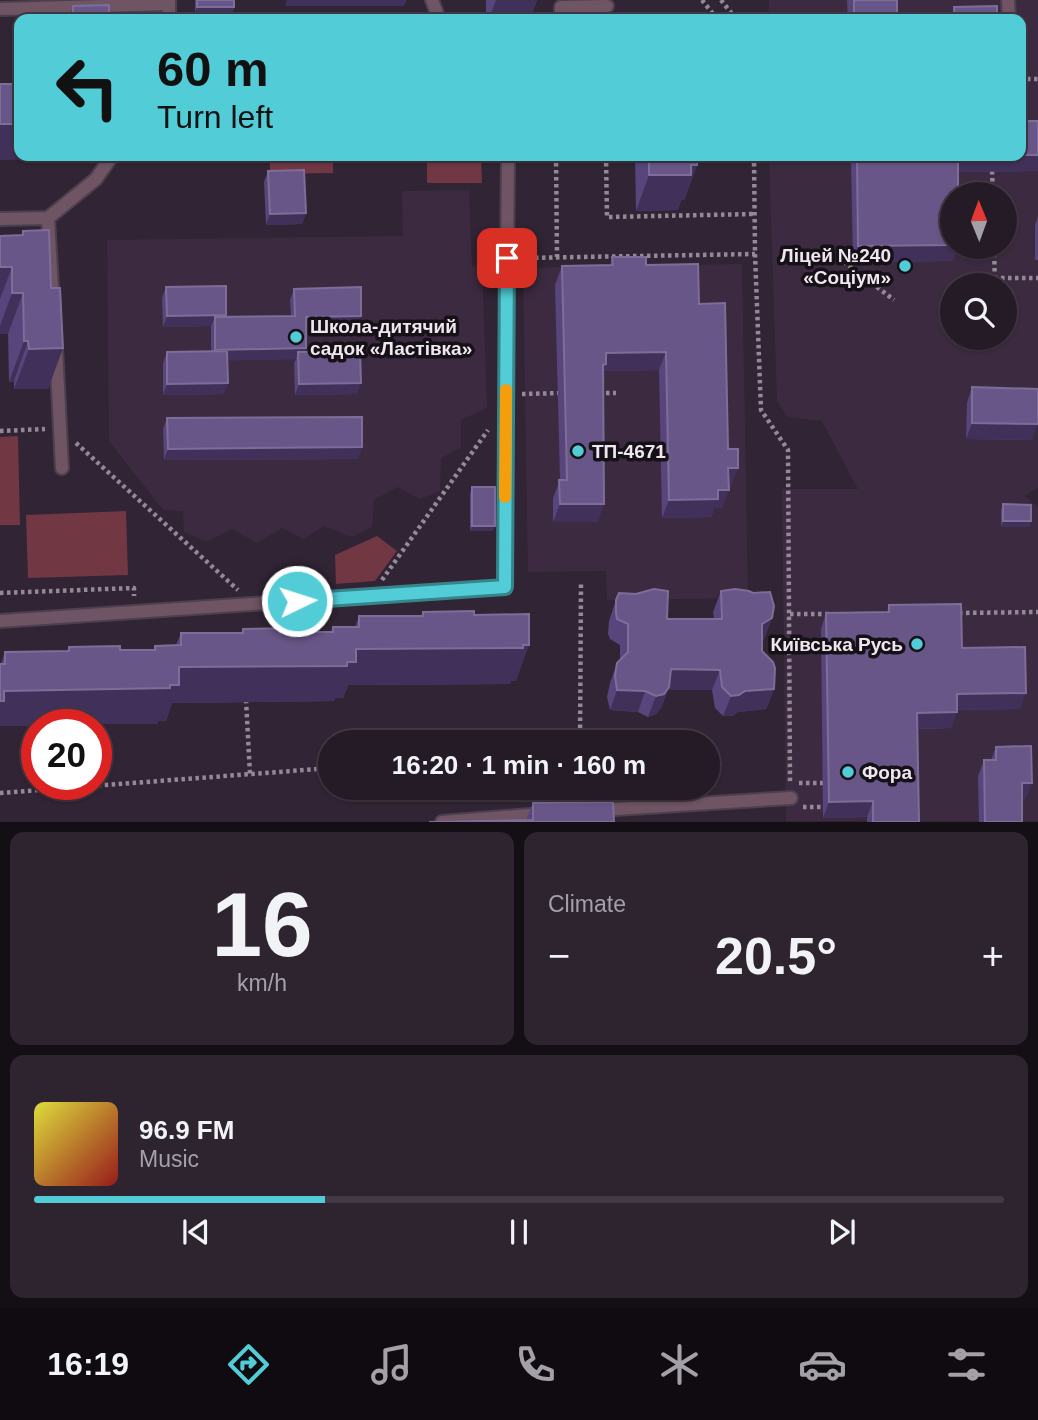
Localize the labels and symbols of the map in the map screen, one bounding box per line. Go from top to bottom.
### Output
north arrow [940,182,1017,259]
pin [477,228,537,288]
place label: Ліцей №240 «Соціум» [780,245,891,288]
marker: Ліцей №240 «Соціум» [897,258,913,274]
place label: Школа-дитячий садок «Ластівка» [310,316,472,359]
marker: Школа-дитячий садок «Ластівка» [288,329,304,345]
place label: ТП-4671 [592,441,666,462]
marker: ТП-4671 [570,443,586,459]
position arrow [260,564,334,638]
place label: Київська Русь [771,634,903,655]
marker: Київська Русь [909,636,925,652]
speed limit sign: 20 [21,709,112,800]
place label: Фора [862,762,912,783]
marker: Фора [840,764,856,780]

